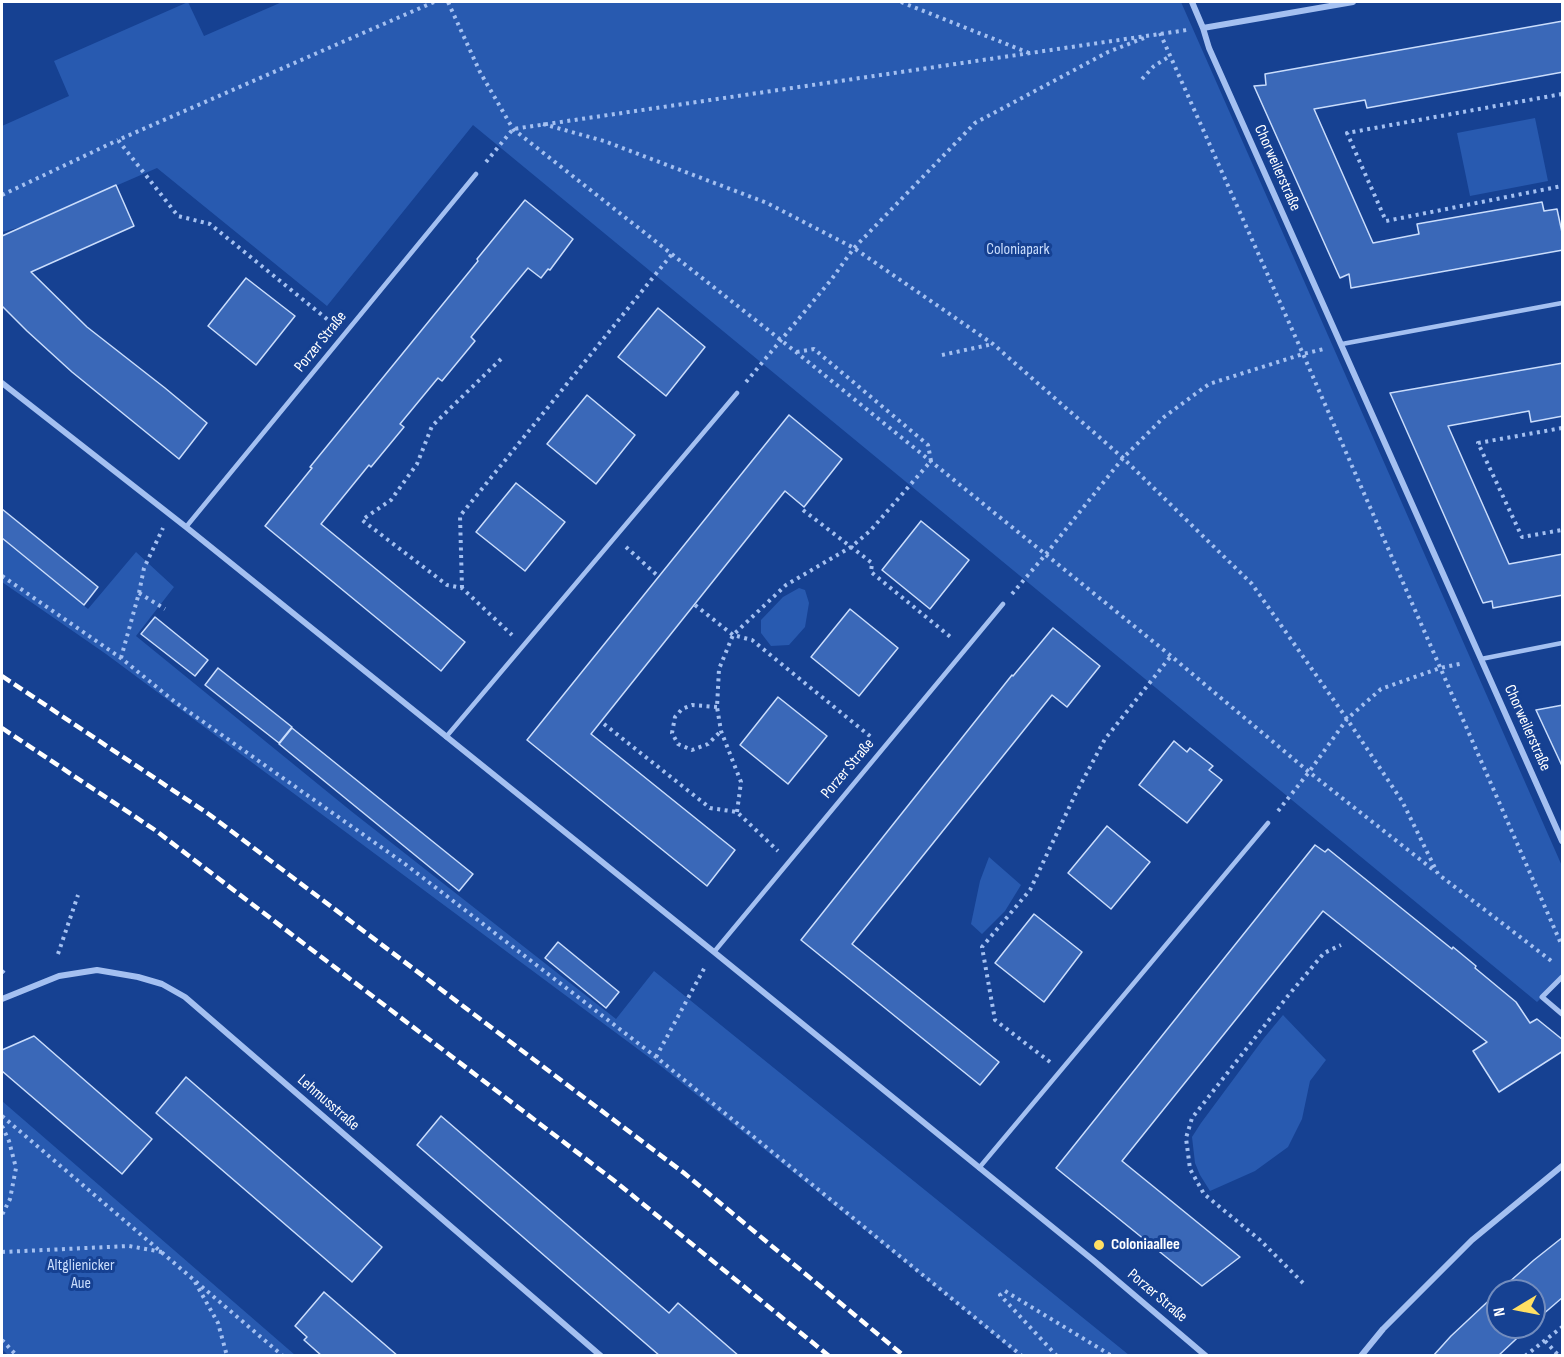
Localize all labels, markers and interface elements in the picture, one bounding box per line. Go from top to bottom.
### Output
street label: Chorweilerstraße [1249,122,1305,214]
park label: Coloniapark [986,240,1050,260]
street label: Porzer Straße [291,308,351,376]
street label: Chorweilerstraße [1499,682,1555,774]
street label: Porzer Straße [817,735,879,803]
street label: Lehmusstraße [293,1071,363,1135]
place label: Coloniaallee [1111,1235,1180,1255]
marker: Coloniaallee [1092,1238,1106,1252]
park label: Altglienicker Aue [47,1256,115,1294]
street label: Porzer Straße [1123,1265,1191,1327]
north arrow [1486,1279,1546,1339]
text: N [1490,1306,1510,1318]

